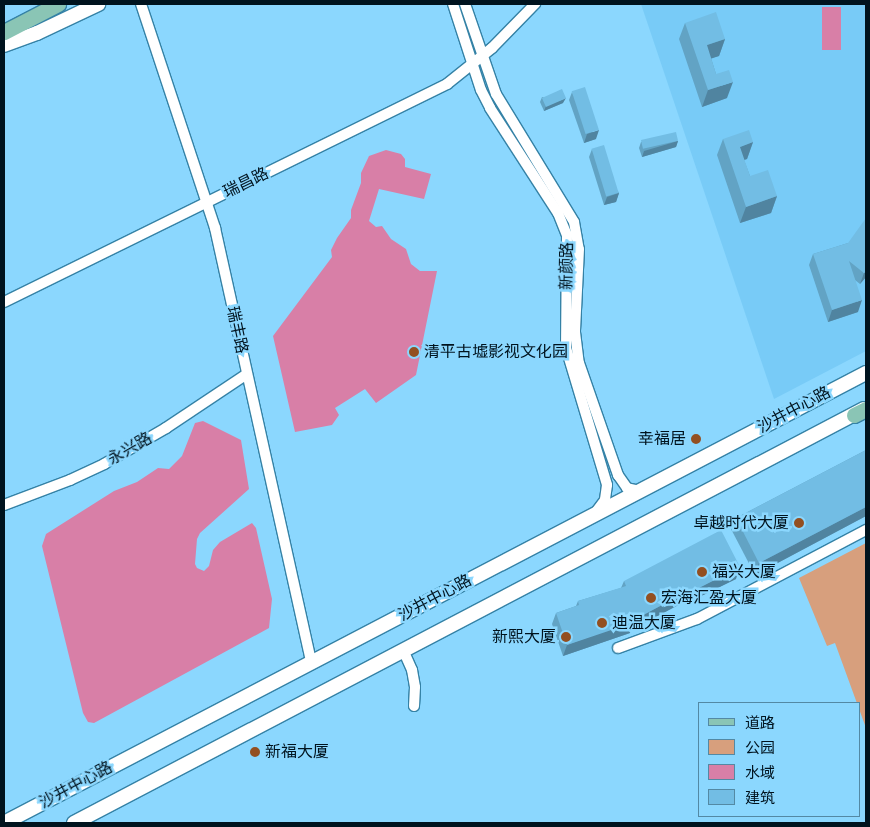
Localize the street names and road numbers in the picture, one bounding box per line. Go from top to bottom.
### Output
street label: 瑞昌路 [220,164,272,202]
street label: 新颜路 [557,242,577,290]
street label: 瑞丰路 [223,305,251,355]
street label: 沙井中心路 [754,383,834,437]
street label: 永兴路 [104,429,156,469]
street label: 沙井中心路 [395,571,475,625]
street label: 沙井中心路 [36,758,116,812]

